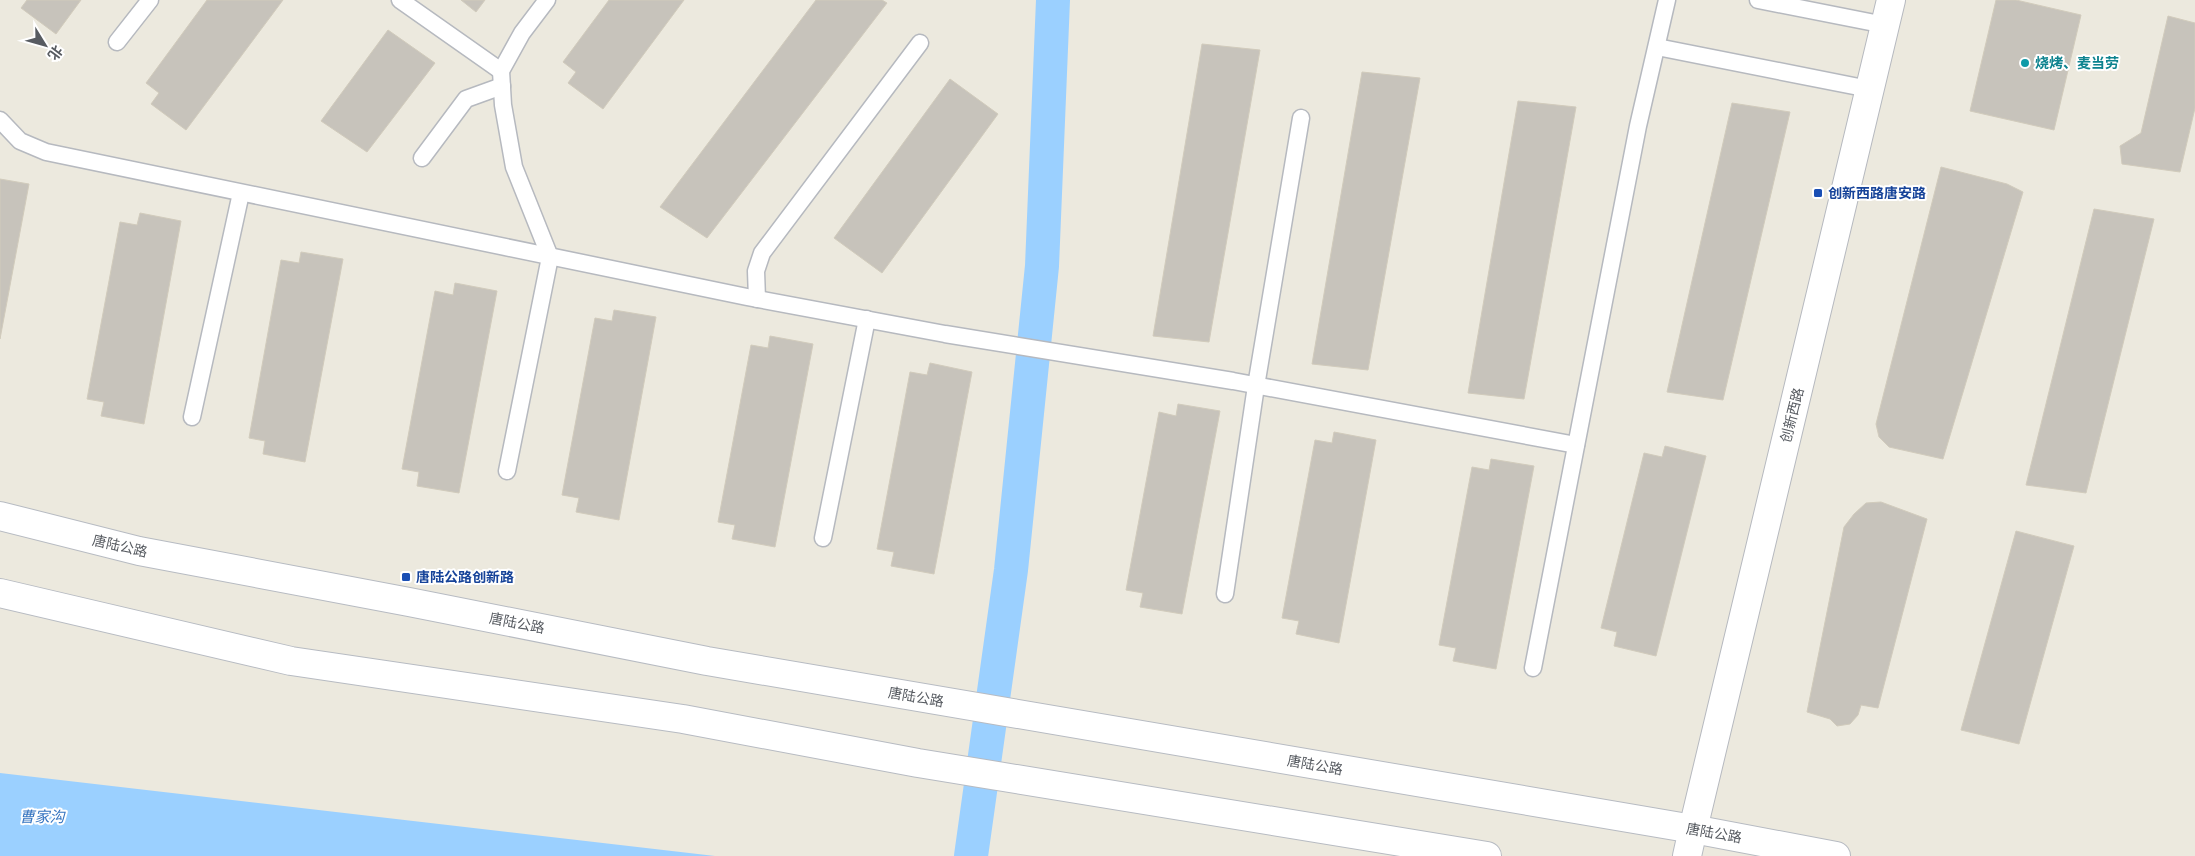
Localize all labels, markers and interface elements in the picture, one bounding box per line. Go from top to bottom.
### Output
north arrow [20,20,70,70]
text: 北 [45,42,67,64]
place label: 烧烤、麦当劳 [2035,54,2119,71]
marker: 烧烤、麦当劳 [2019,57,2031,69]
place label: 创新西路唐安路 [1828,184,1926,201]
marker: 创新西路唐安路 [1812,187,1824,199]
street label: 创新西路 [1776,386,1807,444]
street label: 唐陆公路 [91,531,149,560]
place label: 唐陆公路创新路 [416,568,514,585]
marker: 唐陆公路创新路 [400,571,412,583]
street label: 唐陆公路 [488,609,546,636]
street label: 唐陆公路 [887,683,945,710]
street label: 唐陆公路 [1286,751,1344,778]
water label: 曹家沟 [19,807,66,825]
street label: 唐陆公路 [1685,819,1743,846]

